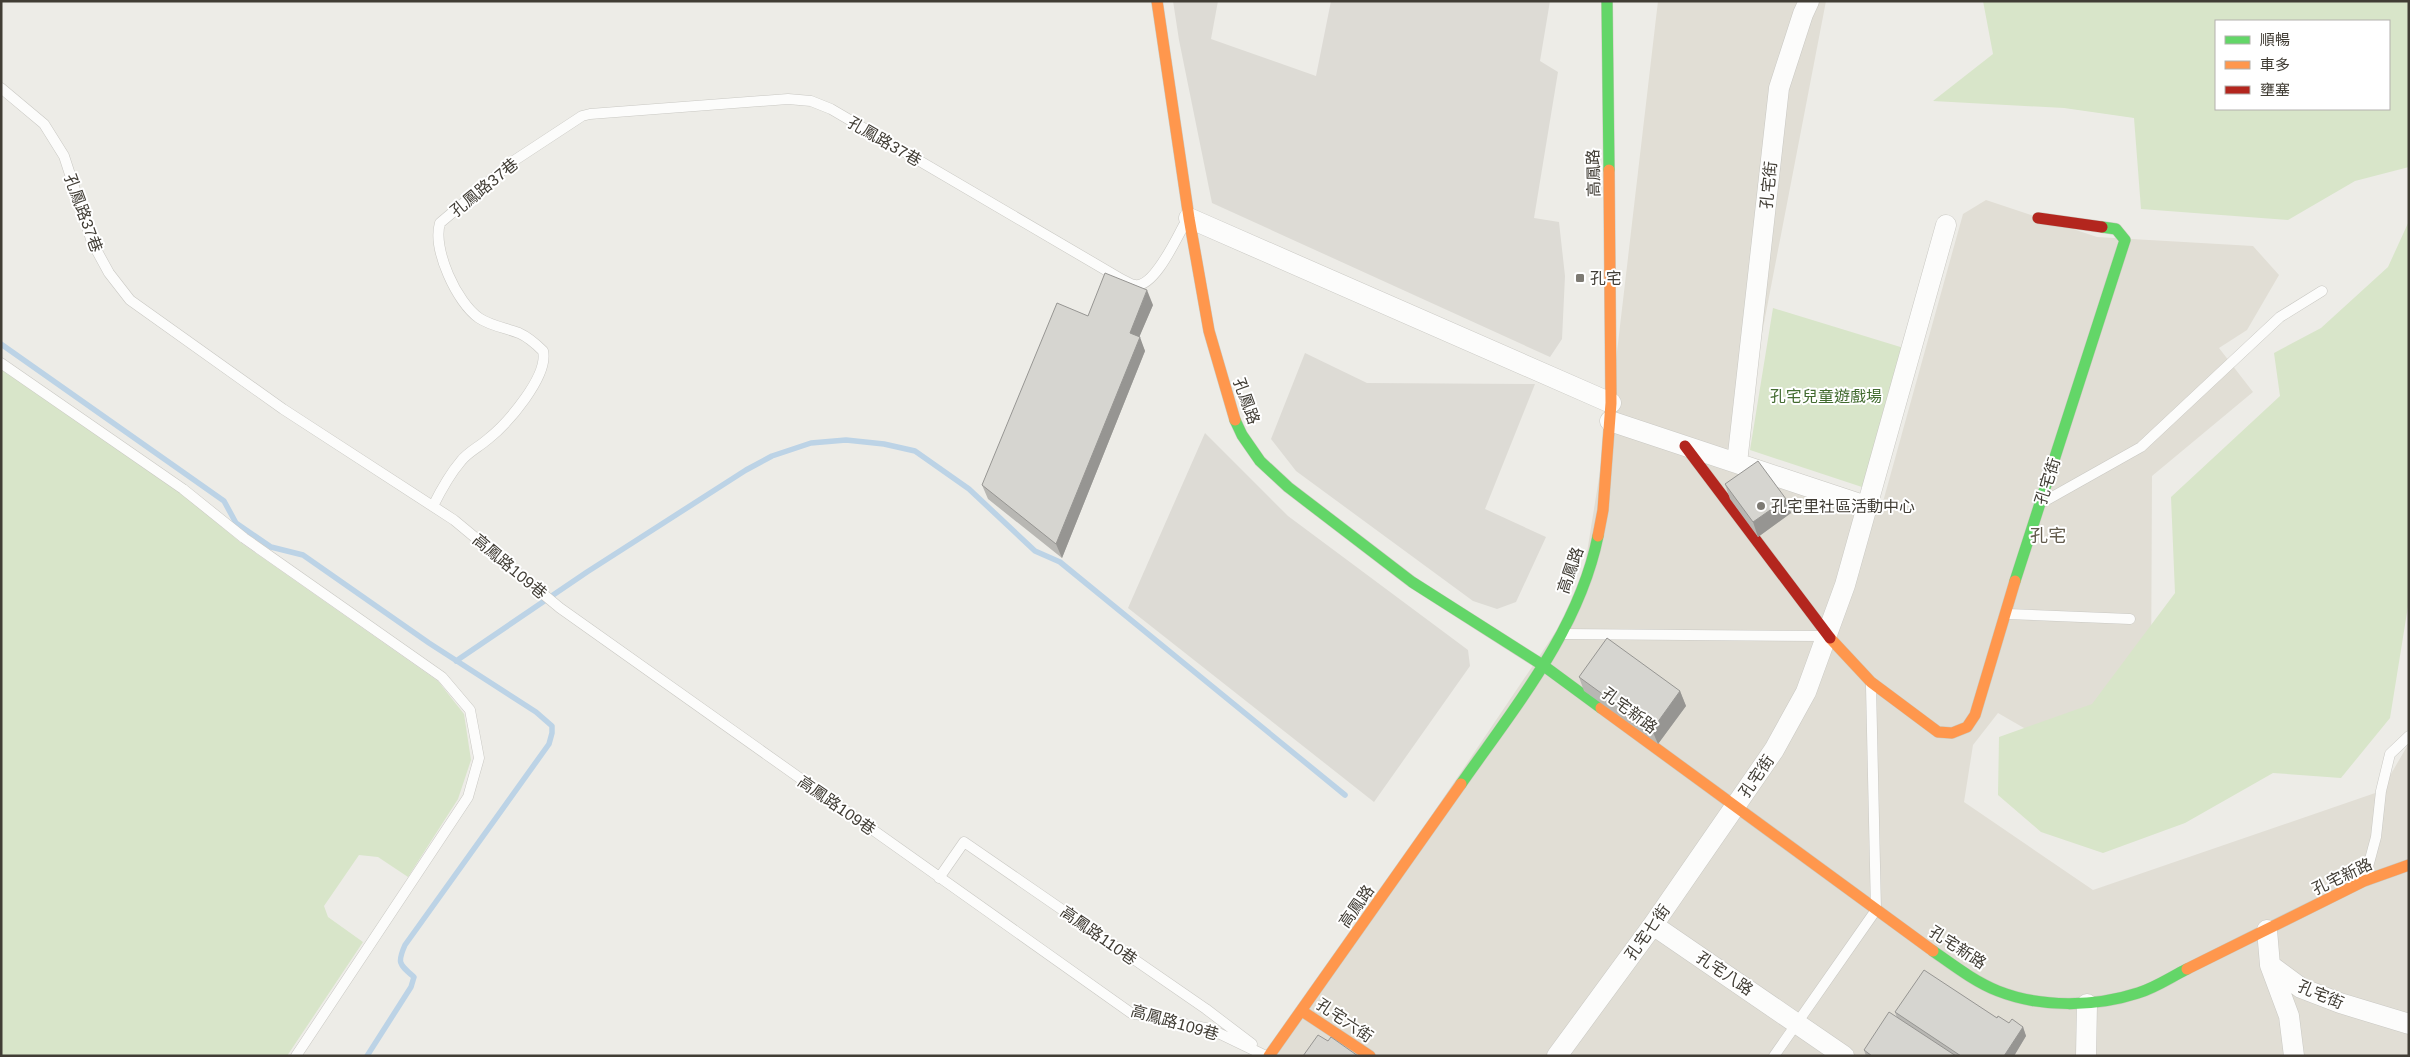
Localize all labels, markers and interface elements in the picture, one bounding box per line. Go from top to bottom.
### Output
legend [2215,20,2390,110]
text: 順暢 [2260,31,2290,48]
text: 車多 [2260,56,2290,73]
text: 壅塞 [2260,81,2290,98]
street label: 孔鳳路37巷 [845,114,924,169]
street label: 高鳳路 [1585,149,1602,197]
street label: 孔鳳路37巷 [447,155,521,220]
street label: 孔宅街 [1758,160,1779,210]
street label: 孔鳳路37巷 [62,172,106,255]
place label: 孔宅 [1590,270,1622,287]
marker: 孔宅 [1574,272,1586,284]
street label: 孔鳳路 [1230,376,1263,427]
park label: 孔宅兒童遊戲場 [1770,388,1882,405]
street label: 孔宅街 [2032,456,2063,507]
place label: 孔宅里社區活動中心 [1771,498,1915,515]
marker: 孔宅里社區活動中心 [1755,500,1767,512]
district label: 孔宅 [2030,526,2066,546]
street label: 高鳳路109巷 [469,531,550,602]
street label: 高鳳路 [1555,545,1586,596]
street label: 孔宅新路 [1599,684,1660,736]
street label: 孔宅街 [1736,752,1777,801]
street label: 高鳳路109巷 [795,772,879,838]
street label: 孔宅新路 [2310,855,2375,898]
street label: 高鳳路 [1336,882,1377,931]
street label: 孔宅七街 [1622,901,1673,963]
street label: 高鳳路110巷 [1057,903,1140,968]
street label: 孔宅新路 [1926,923,1989,972]
street label: 孔宅八路 [1693,948,1756,998]
street label: 孔宅街 [2295,977,2346,1012]
street label: 孔宅六街 [1313,995,1376,1045]
street label: 高鳳路109巷 [1129,1002,1221,1043]

